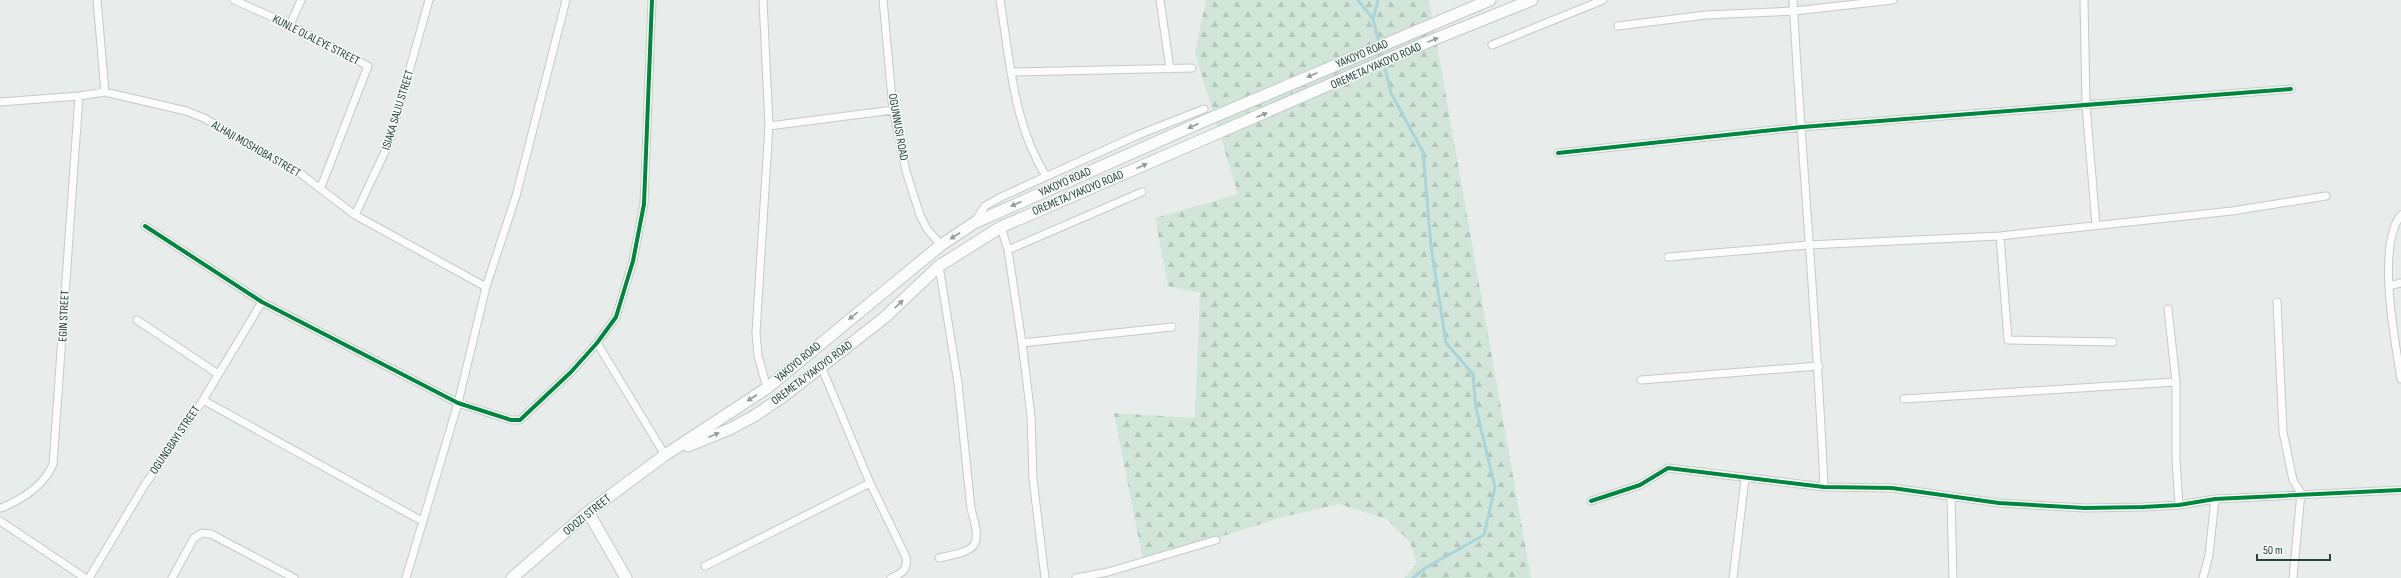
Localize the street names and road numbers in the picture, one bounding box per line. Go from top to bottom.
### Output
street label: KUNLE OLALEYE STREET [270,12,362,69]
street label: YAKOYO ROAD [1334,36,1391,72]
street label: OREMETA/YAKOYO ROAD [1328,39,1424,93]
street label: ISIAKA SALIU STREET [379,68,417,152]
street label: OGUNNUSI ROAD [885,92,911,162]
street label: ALHAJI MOSHOBA STREET [208,117,303,181]
street label: YAKOYO ROAD [1037,164,1094,200]
street label: OREMETA/YAKOYO ROAD [1030,167,1126,219]
street label: EGIN STREET [55,290,73,342]
street label: OREMETA/YAKOYO ROAD [768,338,856,408]
street label: YAKOYO ROAD [772,338,824,386]
street label: OGUNGBAYI STREET [147,403,204,477]
street label: ODOZI STREET [560,491,614,539]

